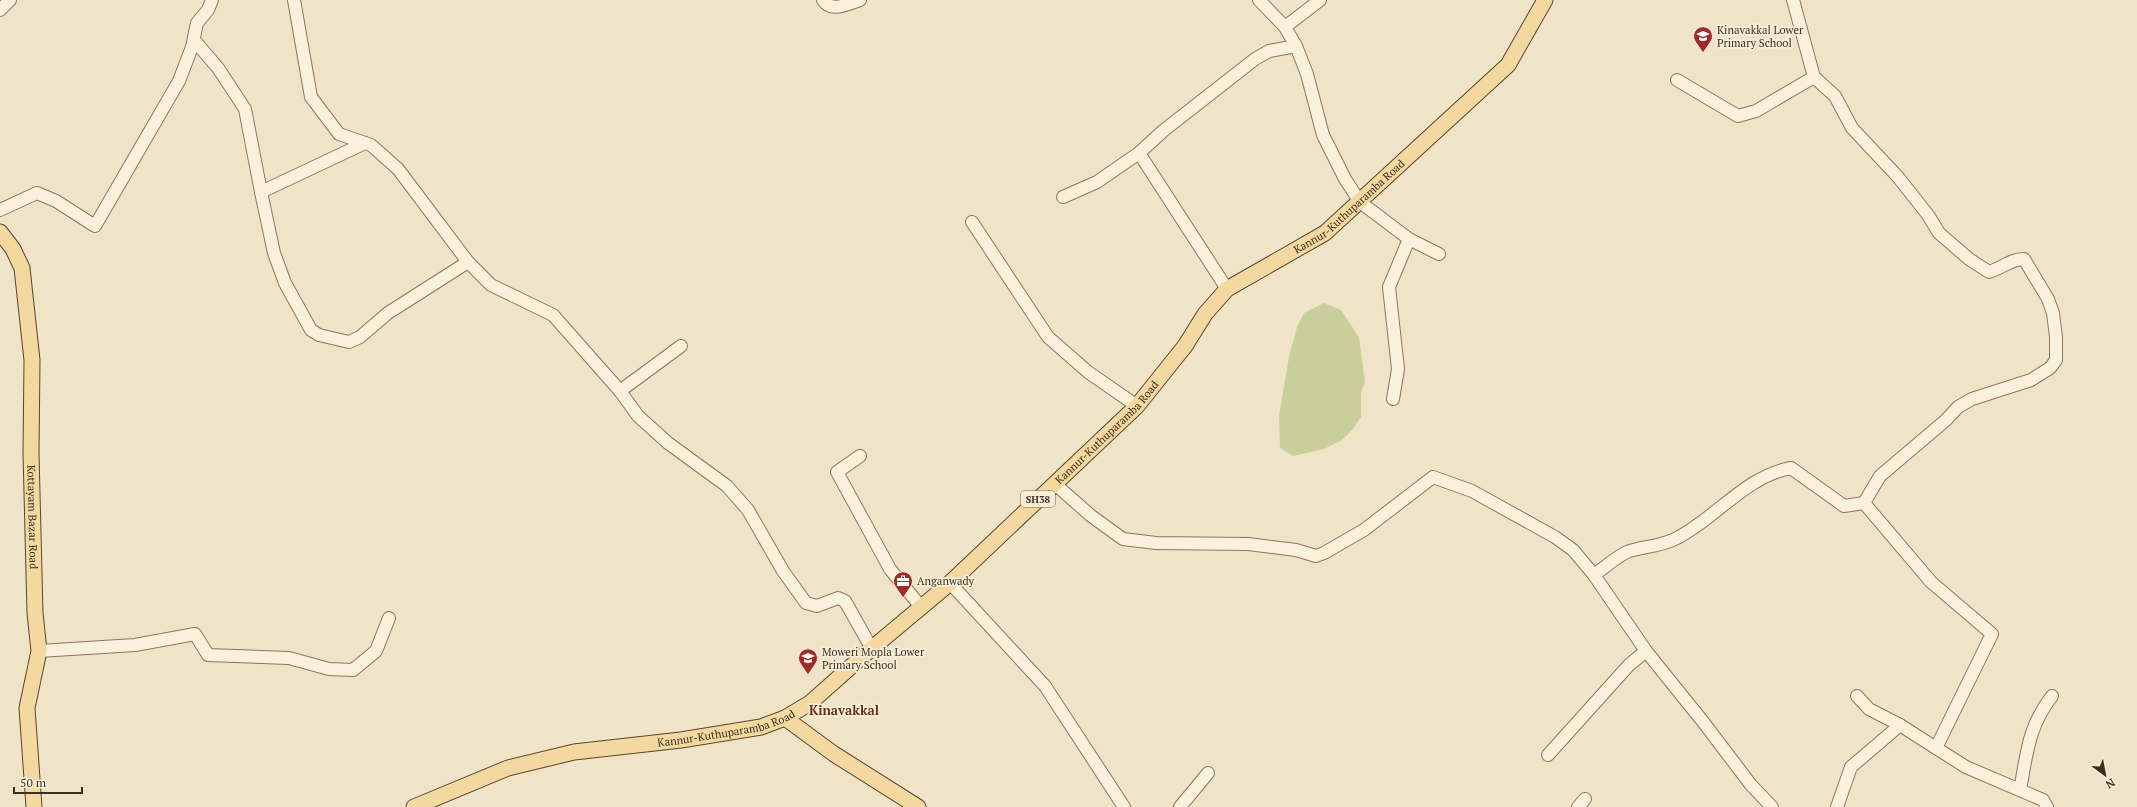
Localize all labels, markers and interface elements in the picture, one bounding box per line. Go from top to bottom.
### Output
place label: Kinavakkal Lower Primary School [1717,23,1804,50]
school or university icon: Kinavakkal Lower Primary School [1692,25,1714,53]
street label: Kannur-Kuthuparamba Road [1291,156,1408,257]
street label: Kannur-Kuthuparamba Road [1052,378,1161,487]
street label: Kottayam Bazar Road [24,465,41,569]
road number: SH38 [1021,491,1055,507]
office icon: Anganwady [892,570,914,598]
place label: Anganwady [917,574,975,588]
place label: Moweri Mopla Lower Primary School [822,645,925,672]
school or university icon: Moweri Mopla Lower Primary School [797,647,819,675]
district label: Kinavakkal [809,701,879,719]
street label: Kannur-Kuthuparamba Road [657,707,798,750]
north arrow [2085,755,2125,795]
scale bar [14,769,82,795]
text: 50 m [20,775,47,790]
text: N [2102,775,2118,792]

